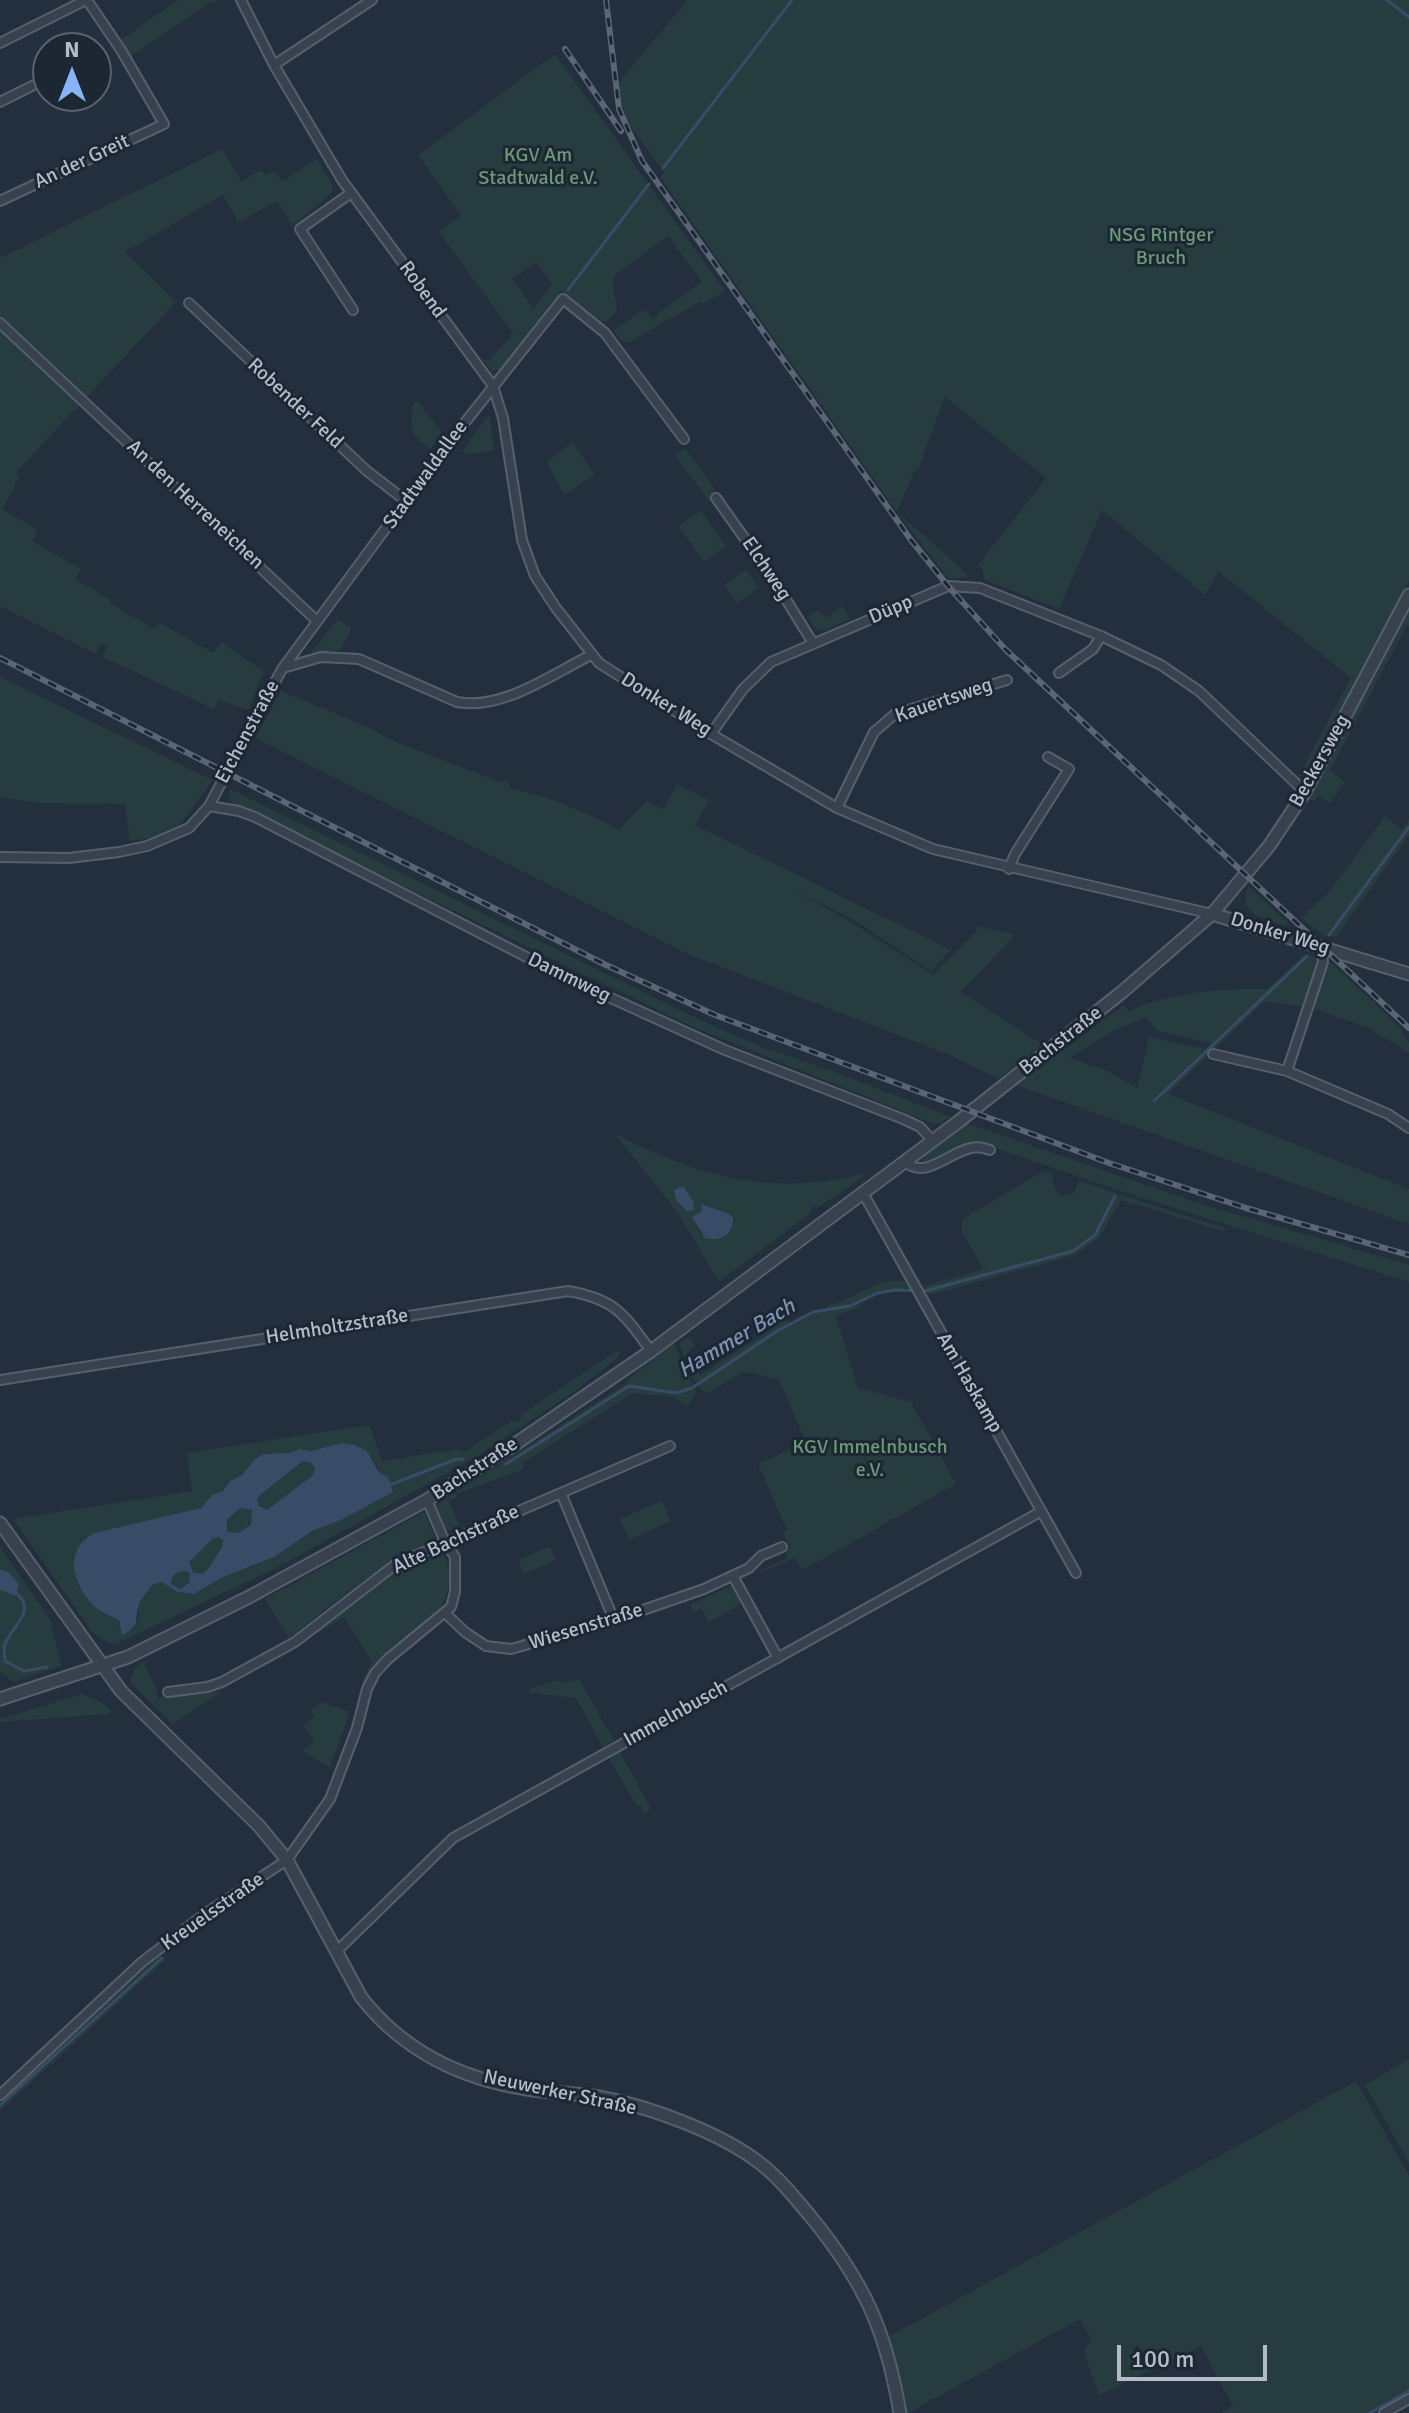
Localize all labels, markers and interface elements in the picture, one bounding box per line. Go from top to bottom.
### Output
north arrow [32,32,112,112]
text: N [64,36,80,63]
street label: An der Greit [31,130,133,194]
park label: KGV Am Stadtwald e.V. [478,144,598,191]
park label: NSG Rintger Bruch [1108,224,1214,271]
street label: Robend [393,257,451,323]
street label: Robender Feld [242,354,348,454]
street label: Stadtwaldallee [379,416,473,534]
street label: An den Herreneichen [121,435,269,575]
street label: Elchweg [736,533,796,605]
street label: Düpp [866,590,916,630]
street label: Donker Weg [616,668,716,742]
street label: Kauertsweg [892,673,996,729]
street label: Eichenstraße [211,676,285,788]
street label: Beckersweg [1285,711,1355,811]
street label: Donker Weg [1228,908,1332,960]
street label: Dammweg [524,948,614,1008]
street label: Bachstraße [1015,1001,1107,1081]
water label: Hammer Bach [674,1294,800,1384]
street label: Helmholtzstraße [264,1304,410,1350]
street label: Am Haskamp [931,1329,1007,1437]
street label: Bachstraße [427,1432,523,1506]
park label: KGV Immelnbusch e.V. [792,1436,948,1483]
street label: Alte Bachstraße [389,1500,523,1580]
street label: Wiesenstraße [526,1598,646,1656]
street label: Immelnbusch [620,1676,732,1752]
street label: Kreuelsstraße [157,1868,269,1956]
street label: Neuwerker Straße [481,2065,639,2121]
scale bar [1121,2329,1271,2379]
text: 100 m [1131,2344,1194,2374]

